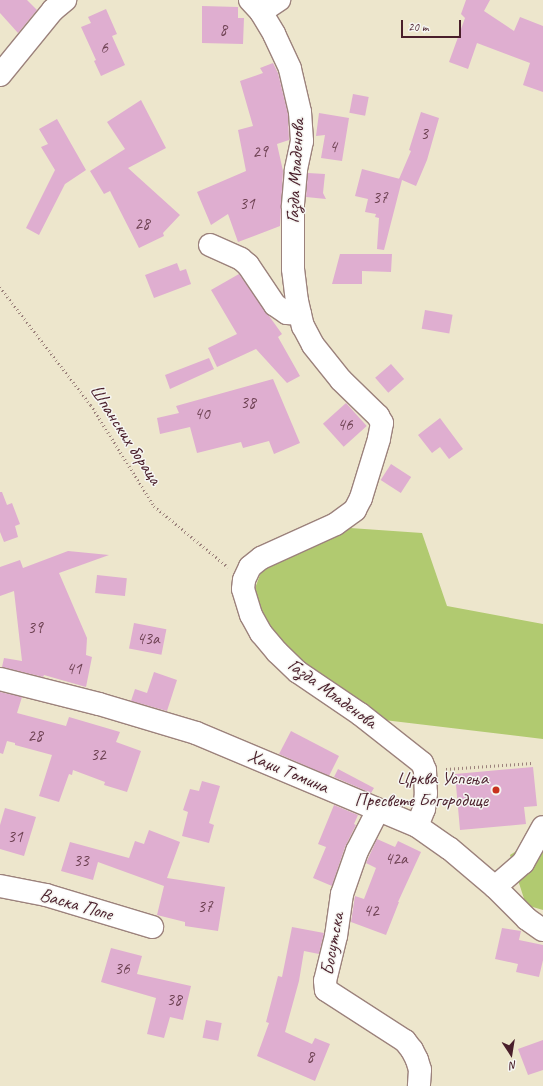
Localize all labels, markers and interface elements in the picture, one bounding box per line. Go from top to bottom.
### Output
scale bar [403,12,463,38]
text: 20 m [408,19,428,35]
house number: 8 [219,20,227,40]
house number: 6 [100,38,108,58]
street label: Газда Младенова [282,118,310,224]
house number: 3 [420,124,428,144]
house number: 4 [329,137,337,157]
house number: 29 [252,142,268,162]
house number: 37 [372,188,388,208]
house number: 31 [239,194,255,214]
house number: 28 [134,214,150,234]
street label: Шпанских бораца [84,381,166,489]
house number: 38 [240,393,256,413]
house number: 40 [194,404,210,424]
house number: 46 [337,415,353,435]
house number: 39 [27,618,43,638]
house number: 43a [137,629,159,649]
street label: Газда Младенова [282,654,382,734]
house number: 41 [66,659,82,679]
house number: 28 [27,726,43,746]
house number: 32 [90,745,106,765]
street label: Хаџи Томина [245,745,331,799]
place label: Црква Успења Пресвете Богородице [354,768,488,812]
marker: Црква Успења Пресвете Богородице [491,785,501,795]
house number: 31 [7,827,23,847]
house number: 42a [385,849,407,869]
house number: 33 [73,851,89,871]
street label: Васка Попе [37,884,115,926]
house number: 37 [197,897,213,917]
house number: 42 [363,901,379,921]
street label: Босутска [316,911,350,977]
house number: 36 [114,959,130,979]
house number: 38 [166,990,182,1010]
north arrow [491,1034,531,1074]
house number: 8 [306,1047,314,1067]
text: N [509,1058,518,1073]

